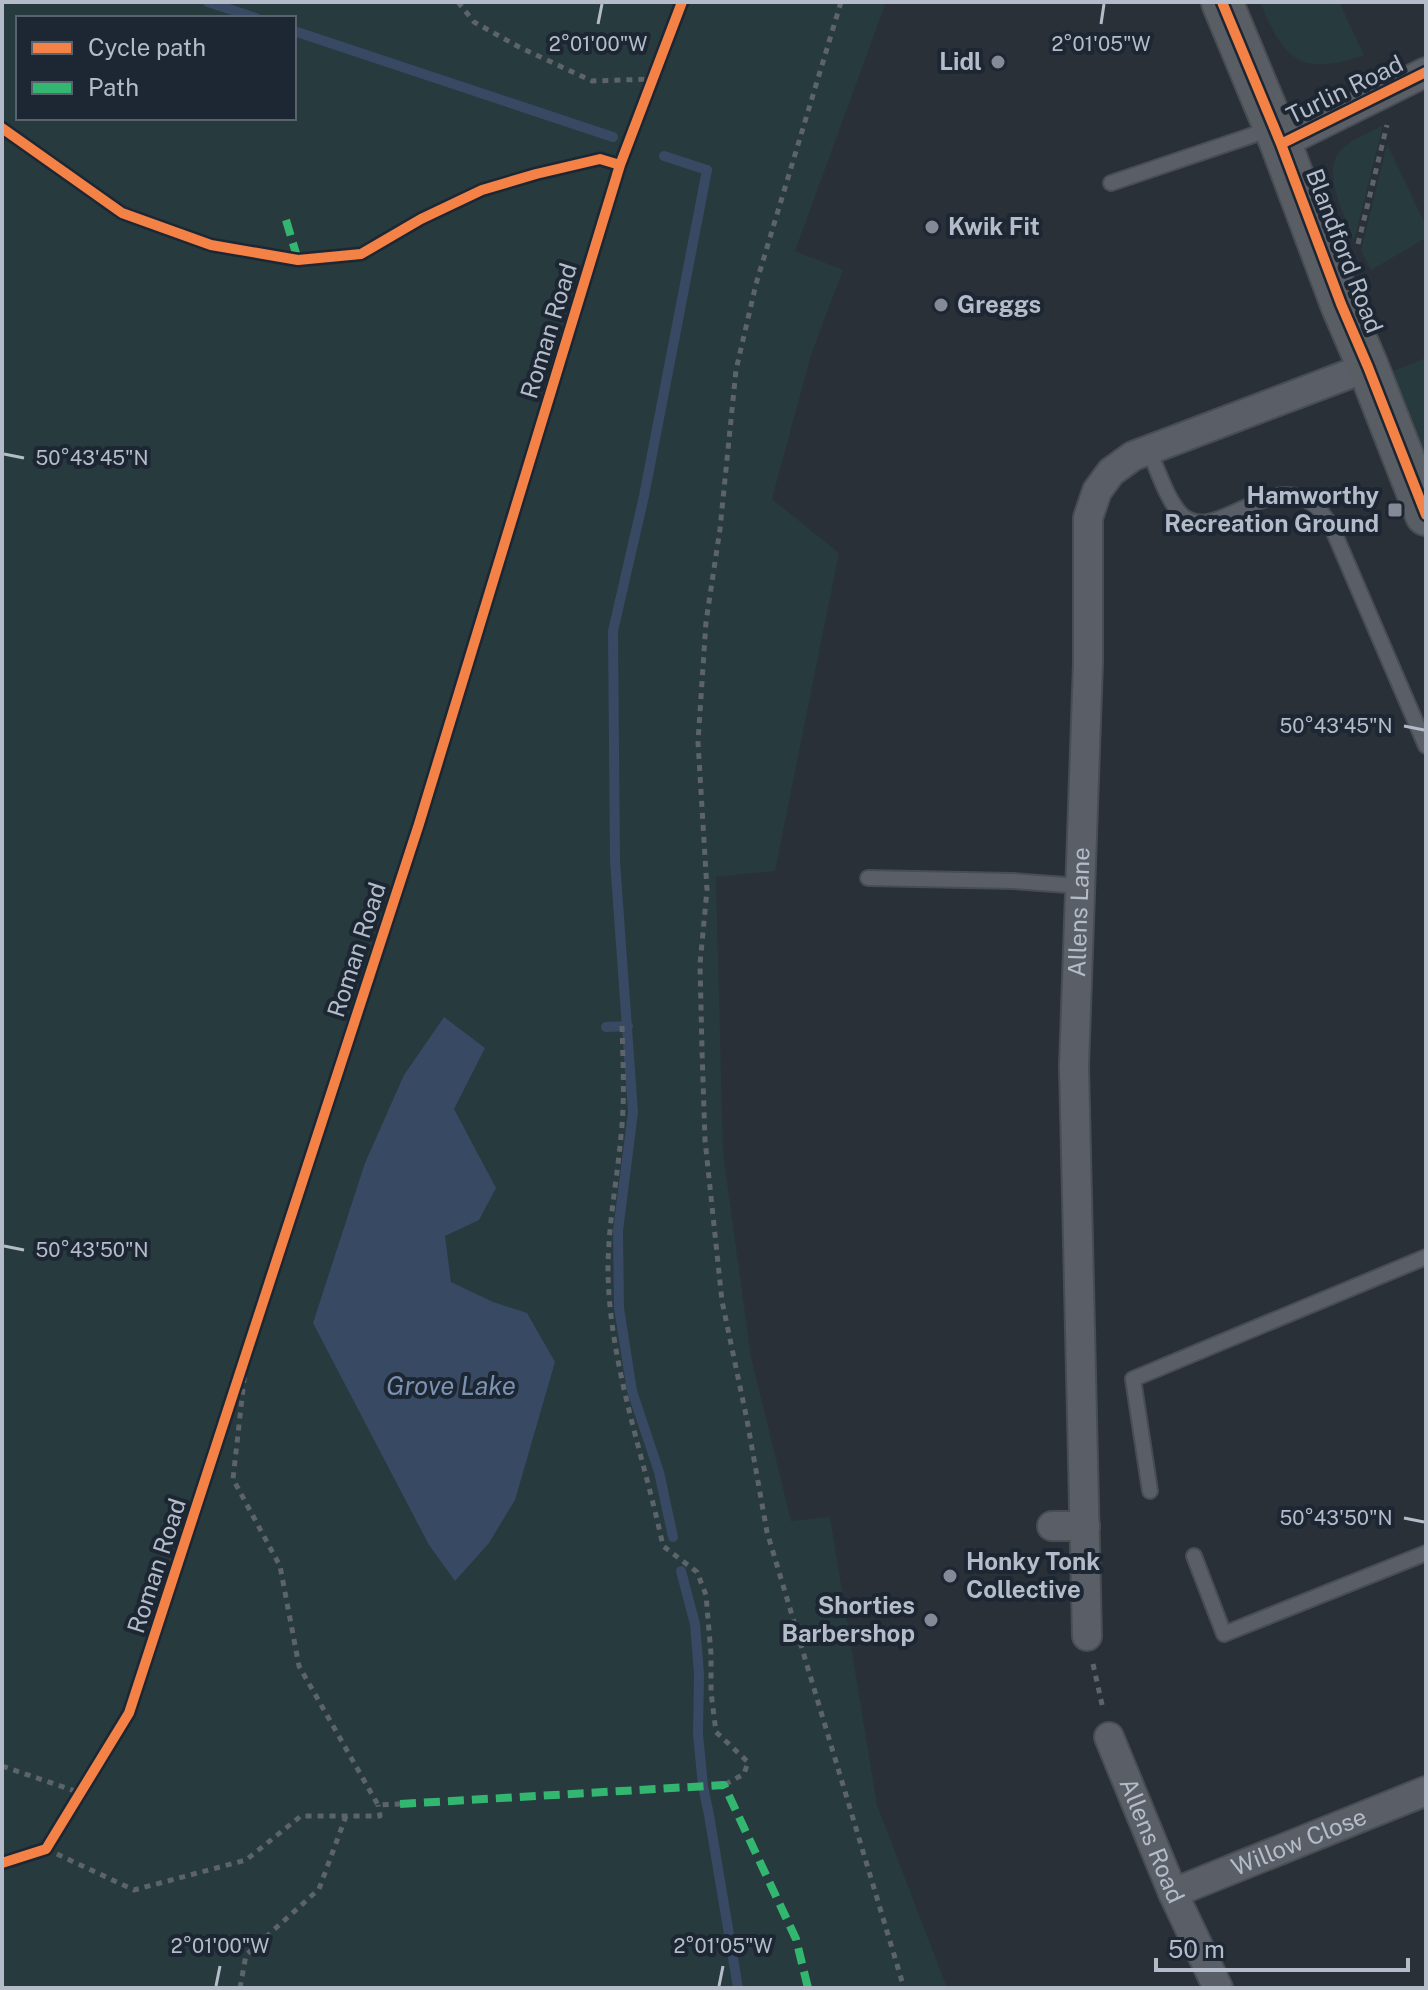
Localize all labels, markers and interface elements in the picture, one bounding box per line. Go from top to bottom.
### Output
legend [16,16,296,120]
text: 2°01'00"W [549,32,647,56]
text: 2°01'05"W [1051,32,1151,56]
text: Cycle path [88,33,206,61]
place label: Lidl [939,47,982,75]
street label: Turlin Road [1282,49,1407,129]
marker: Lidl [989,53,1007,71]
text: Path [88,73,139,101]
street label: Blandford Road [1301,165,1389,337]
place label: Kwik Fit [948,212,1040,240]
marker: Kwik Fit [923,218,941,236]
street label: Roman Road [514,260,582,402]
place label: Greggs [957,290,1041,318]
marker: Greggs [932,296,950,314]
text: 50°43'45"N [35,446,149,470]
place label: Hamworthy Recreation Ground [1164,481,1379,537]
marker: Hamworthy Recreation Ground [1386,501,1404,519]
text: 50°43'45"N [1279,714,1393,738]
street label: Allens Lane [1062,847,1095,978]
street label: Roman Road [321,879,391,1021]
text: 50°43'50"N [35,1238,149,1262]
water label: Grove Lake [386,1370,516,1401]
street label: Roman Road [121,1495,191,1637]
text: 50°43'50"N [1279,1506,1393,1530]
place label: Honky Tonk Collective [966,1547,1100,1603]
marker: Honky Tonk Collective [941,1567,959,1585]
place label: Shorties Barbershop [782,1591,915,1647]
marker: Shorties Barbershop [922,1611,940,1629]
street label: Allens Road [1114,1774,1191,1907]
street label: Willow Close [1227,1802,1370,1881]
scale bar [1156,1922,1408,1972]
text: 2°01'00"W [171,1934,269,1958]
text: 2°01'05"W [673,1934,773,1958]
text: 50 m [1168,1935,1225,1963]

